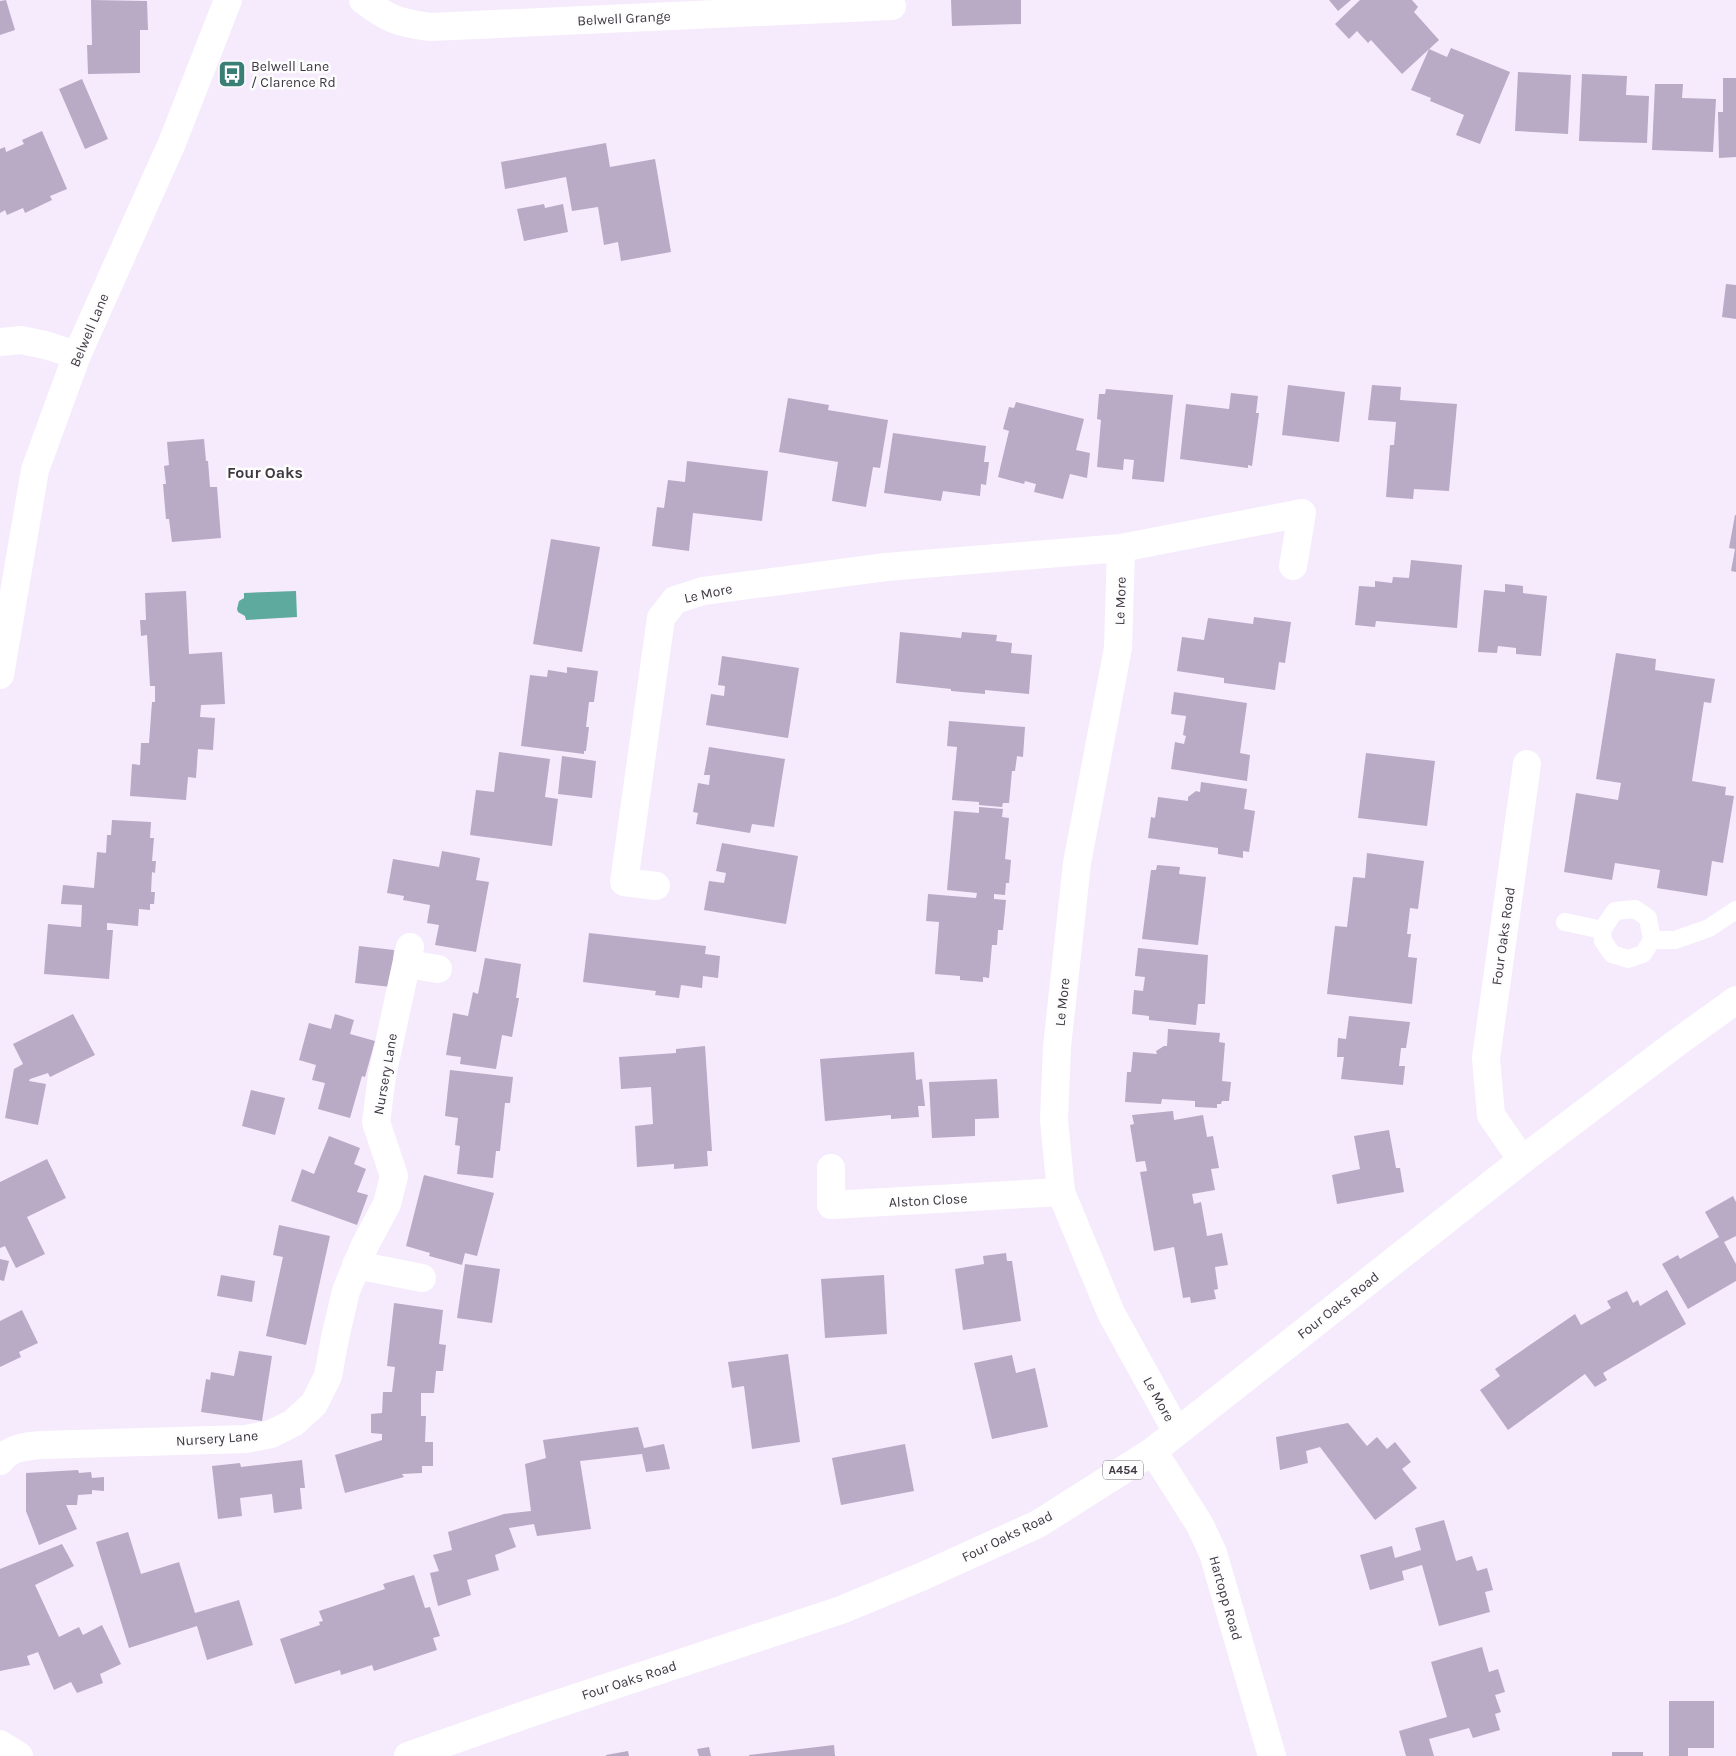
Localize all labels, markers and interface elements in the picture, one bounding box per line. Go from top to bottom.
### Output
street label: Belwell Grange [577,8,671,29]
place label: Belwell Lane / Clarence Rd [251,58,336,91]
bus stop icon: Belwell Lane / Clarence Rd [217,59,247,89]
street label: Belwell Lane [66,291,113,370]
district label: Four Oaks [227,463,303,482]
street label: Le More [1111,576,1130,626]
street label: Le More [682,580,734,607]
street label: Four Oaks Road [1488,886,1519,986]
street label: Le More [1051,977,1074,1027]
street label: Nursery Lane [370,1032,401,1116]
street label: Alston Close [888,1190,968,1211]
street label: Four Oaks Road [1294,1268,1383,1343]
street label: Le More [1139,1374,1178,1425]
street label: Nursery Lane [175,1427,259,1450]
road number: A454 [1103,1460,1143,1480]
street label: Four Oaks Road [959,1507,1055,1566]
street label: Hartopp Road [1205,1554,1246,1642]
street label: Four Oaks Road [579,1657,679,1704]

